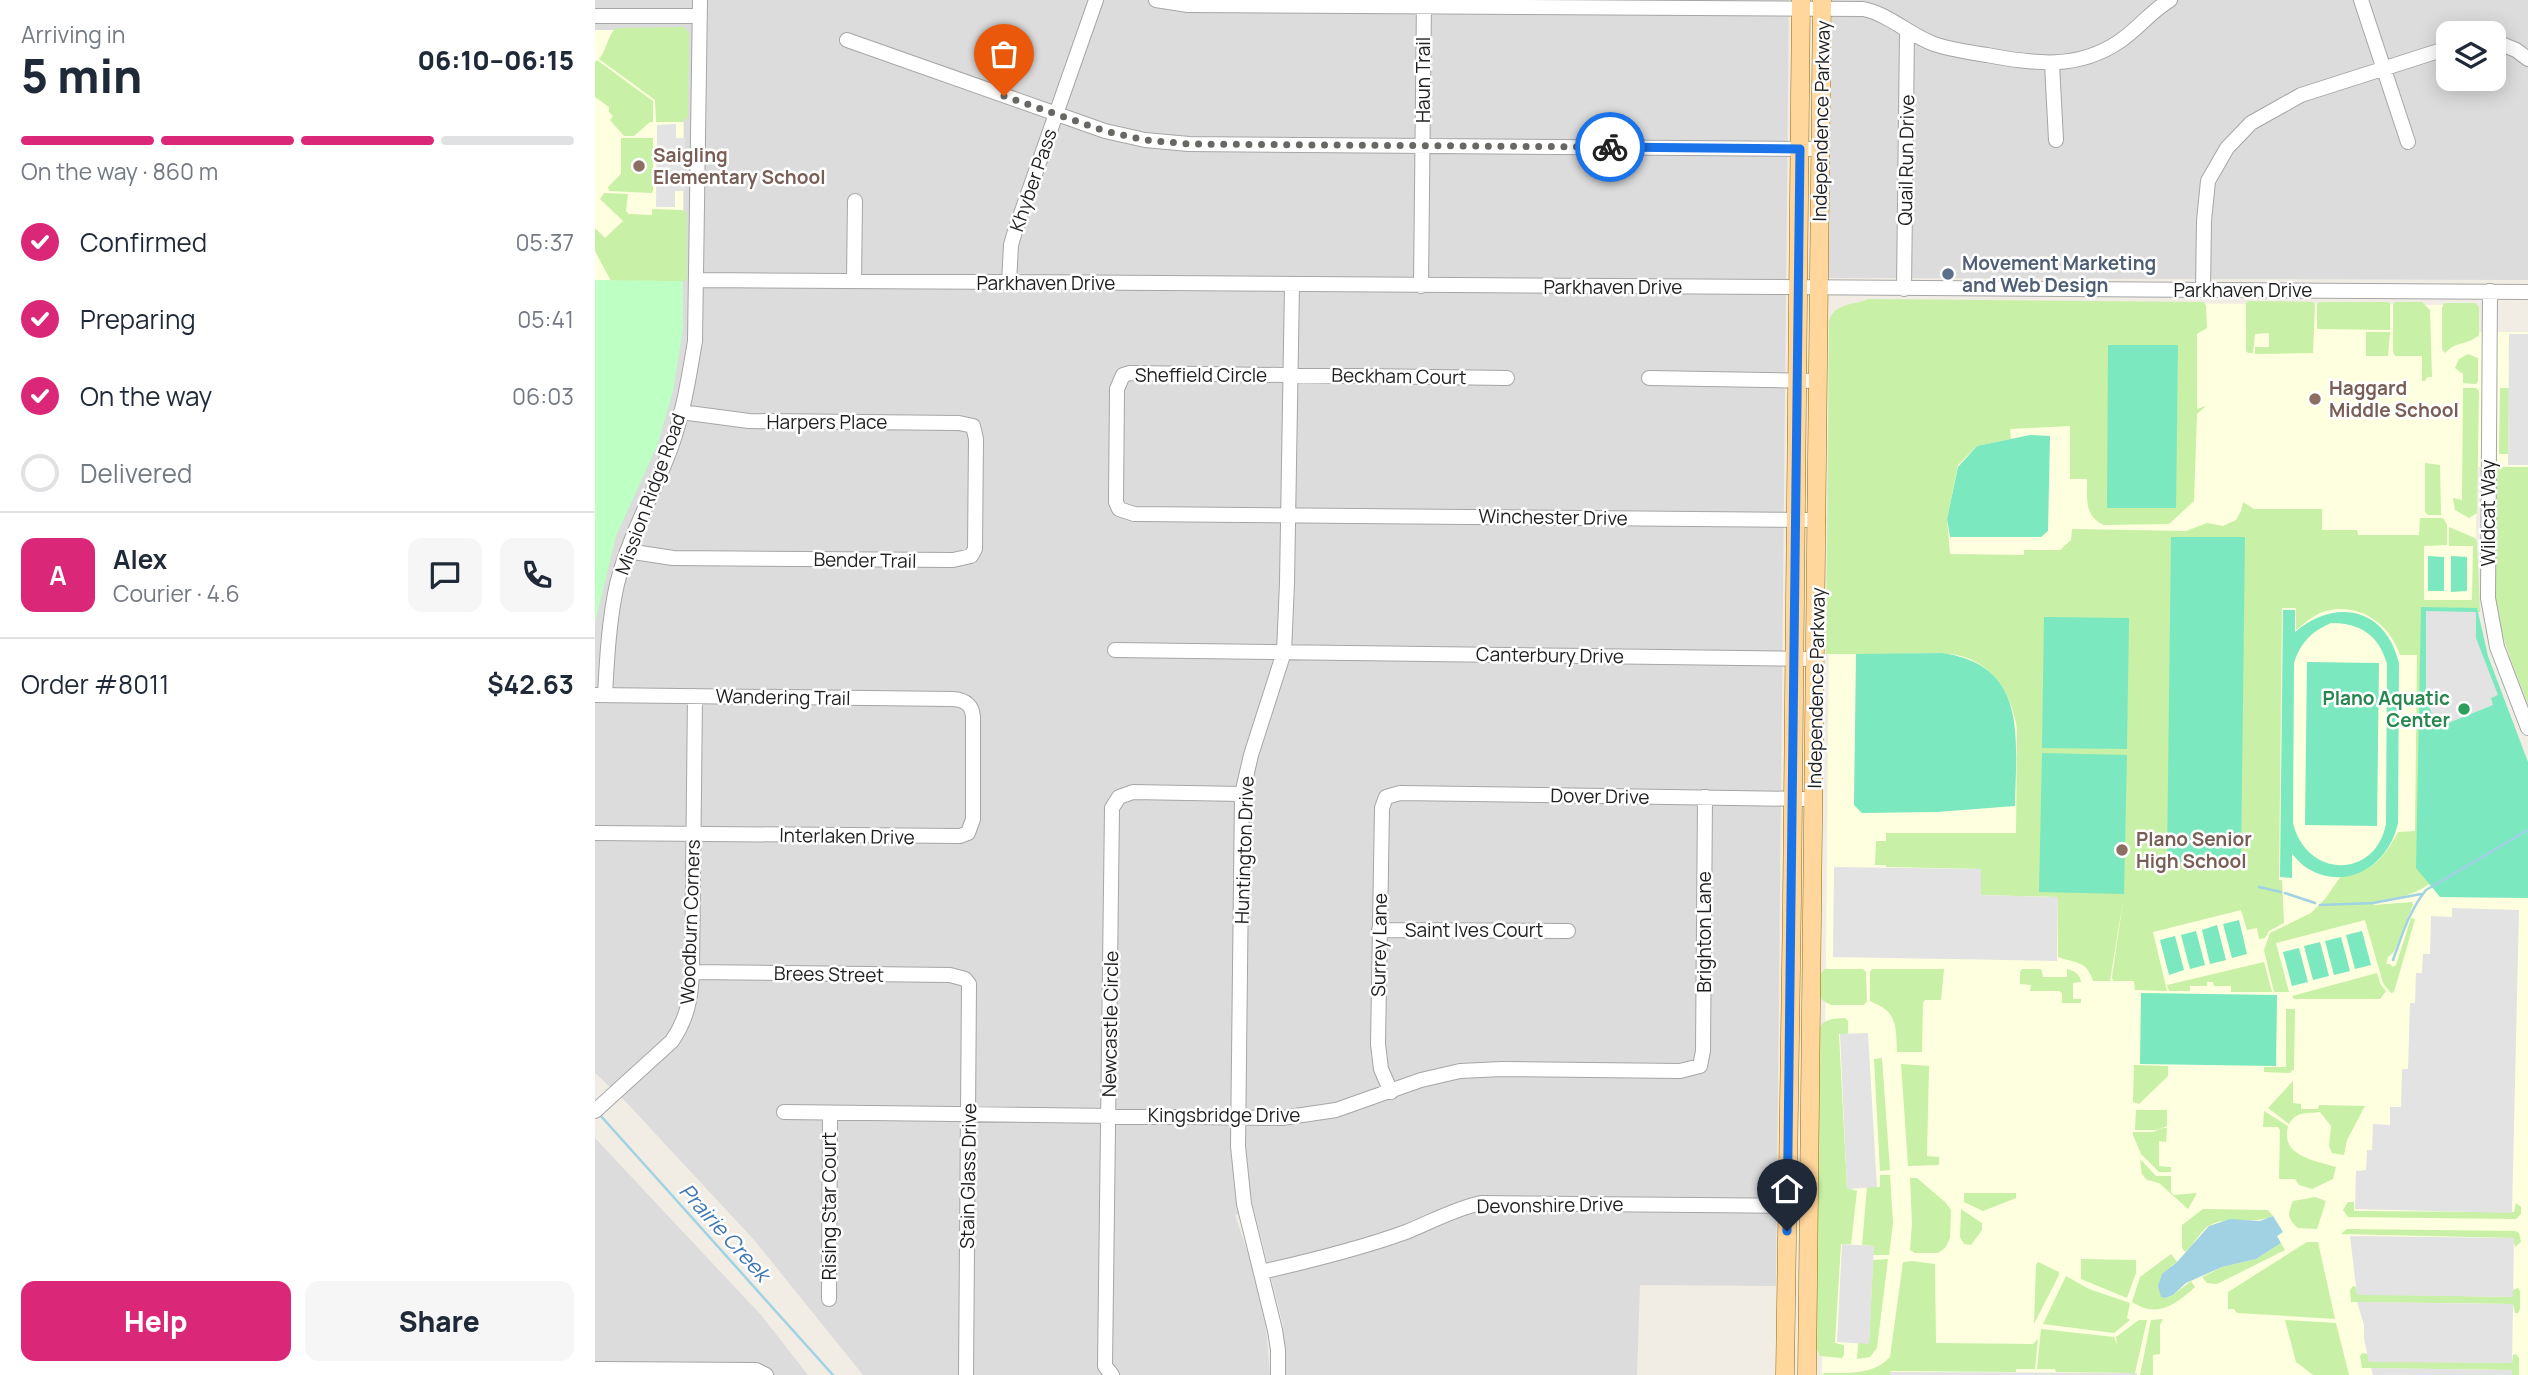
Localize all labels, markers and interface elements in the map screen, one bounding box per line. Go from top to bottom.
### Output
text: Arriving in [21,18,126,50]
street label: Independence Parkway [1806,20,1836,222]
map controls [2436,21,2506,91]
button: layers [2436,21,2506,91]
pin [974,24,1034,96]
icon: bag [985,35,1023,73]
street label: Haun Trail [1410,37,1436,123]
text: 06:10–06:15 [418,42,574,78]
text: 5 min [21,44,142,107]
street label: Quail Run Drive [1892,94,1920,226]
courier [1575,112,1645,182]
street label: Khyber Pass [1003,125,1063,235]
icon: bike [1591,128,1629,166]
place label: Saigling Elementary School [653,142,826,190]
text: On the way · 860 m [21,155,218,187]
marker: Saigling Elementary School [631,158,647,174]
icon: check [21,223,59,261]
text: Confirmed [80,224,207,260]
text: 05:37 [516,226,574,258]
place label: Movement Marketing and Web Design [1962,250,2156,298]
marker: Movement Marketing and Web Design [1940,266,1956,282]
street label: Parkhaven Drive [977,270,1115,296]
street label: Parkhaven Drive [1544,274,1682,300]
street label: Parkhaven Drive [2174,277,2312,303]
icon: check [21,300,59,338]
text: Preparing [80,301,196,337]
text: 05:41 [517,303,574,335]
street label: Sheffield Circle [1135,362,1267,388]
street label: Beckham Court [1331,362,1467,390]
place label: Haggard Middle School [2329,375,2459,423]
icon: check [21,377,59,415]
text: On the way [80,378,212,414]
text: 06:03 [512,380,574,412]
marker: Haggard Middle School [2307,391,2323,407]
street label: Harpers Place [767,409,887,435]
street label: Mission Ridge Road [609,410,691,578]
text: Delivered [80,455,192,491]
street label: Wildcat Way [2475,460,2501,566]
street label: Winchester Drive [1478,503,1628,531]
button: chat [408,538,482,612]
button: phone [500,538,574,612]
text: Alex [113,541,167,577]
street label: Bender Trail [813,546,917,574]
text: A [49,557,67,593]
text: Courier · 4.6 [113,577,240,609]
street label: Independence Parkway [1801,587,1831,789]
street label: Canterbury Drive [1476,641,1624,669]
text: Order #8011 [21,666,169,702]
text: $42.63 [487,666,574,702]
street label: Wandering Trail [715,683,851,711]
place label: Plano Aquatic Center [2323,685,2450,733]
marker: Plano Aquatic Center [2456,701,2472,717]
street label: Huntington Drive [1228,776,1260,924]
street label: Dover Drive [1550,782,1650,810]
street label: Interlaken Drive [779,822,915,850]
place label: Plano Senior High School [2136,826,2252,874]
street label: Woodburn Corners [674,839,706,1005]
marker: Plano Senior High School [2114,842,2130,858]
street label: Brighton Lane [1691,871,1717,993]
street label: Surrey Lane [1365,893,1393,997]
street label: Saint Ives Court [1405,917,1543,943]
street label: Newcastle Circle [1096,951,1124,1097]
street label: Brees Street [774,960,884,988]
street label: Kingsbridge Drive [1148,1102,1300,1128]
street label: Stain Glass Drive [954,1103,982,1249]
street label: Rising Star Court [816,1132,842,1280]
pin [1757,1159,1817,1231]
icon: home [1768,1170,1806,1208]
water label: Prairie Creek [674,1177,778,1289]
street label: Devonshire Drive [1476,1191,1624,1219]
button: Help [21,1281,291,1361]
button: Share [305,1281,574,1361]

